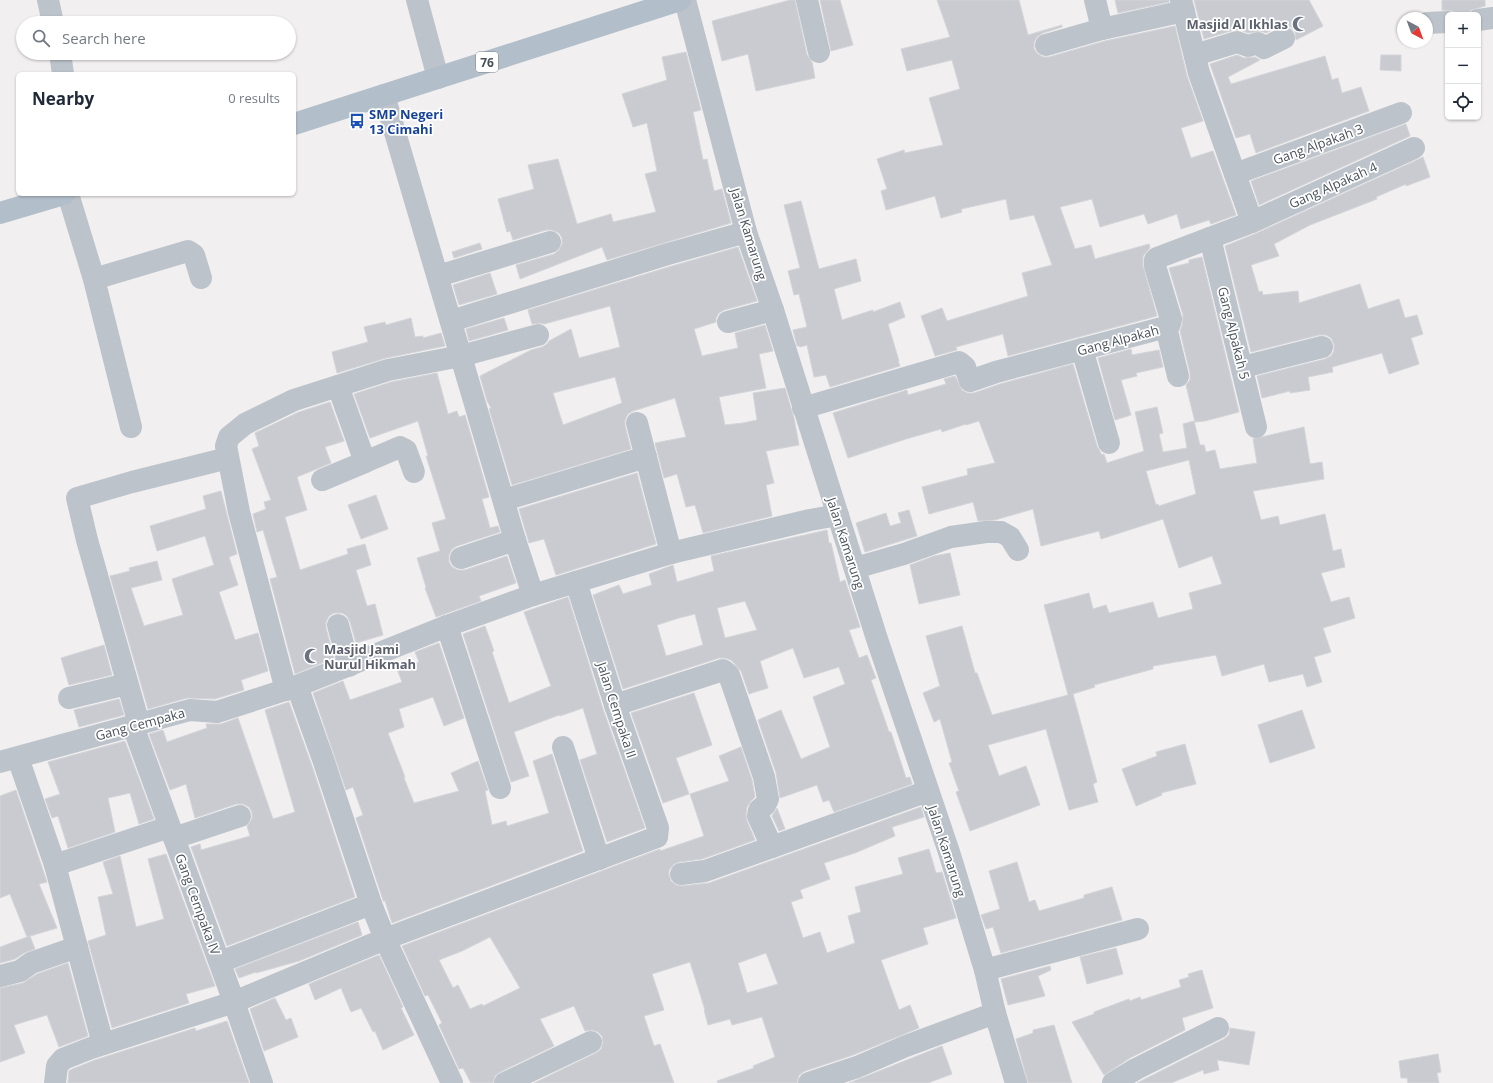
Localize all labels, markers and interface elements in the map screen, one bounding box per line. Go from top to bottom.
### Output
north arrow [1397,12,1433,48]
map controls [1445,12,1481,120]
button: + [1445,12,1481,48]
place label: Masjid Al Ikhlas [1186,15,1288,33]
mosque icon: Masjid Al Ikhlas [1291,15,1309,33]
search box [16,16,296,60]
icon: search [30,27,52,49]
text: Search here [62,28,146,48]
button: − [1445,48,1481,84]
road number: 76 [476,52,498,72]
button: locate [1445,84,1481,120]
text: Nearby [32,87,94,110]
text: 0 results [228,89,280,107]
place label: SMP Negeri 13 Cimahi [369,105,443,138]
bus stop icon: SMP Negeri 13 Cimahi [348,112,366,130]
street label: Gang Alpakah 3 [1270,119,1366,169]
street label: Gang Alpakah 4 [1286,157,1380,212]
street label: Jalan Kamarung [726,184,772,282]
street label: Gang Alpakah 5 [1214,285,1254,381]
street label: Gang Alpakah [1075,320,1161,360]
street label: Jalan Kamarung [822,493,869,591]
place label: Masjid Jami Nurul Hikmah [324,640,416,673]
mosque icon: Masjid Jami Nurul Hikmah [303,647,321,665]
street label: Jalan Cempaka II [592,658,641,760]
street label: Gang Cempaka [93,703,187,745]
street label: Jalan Kamarung [923,801,970,899]
street label: Gang Cempaka IV [171,851,225,957]

